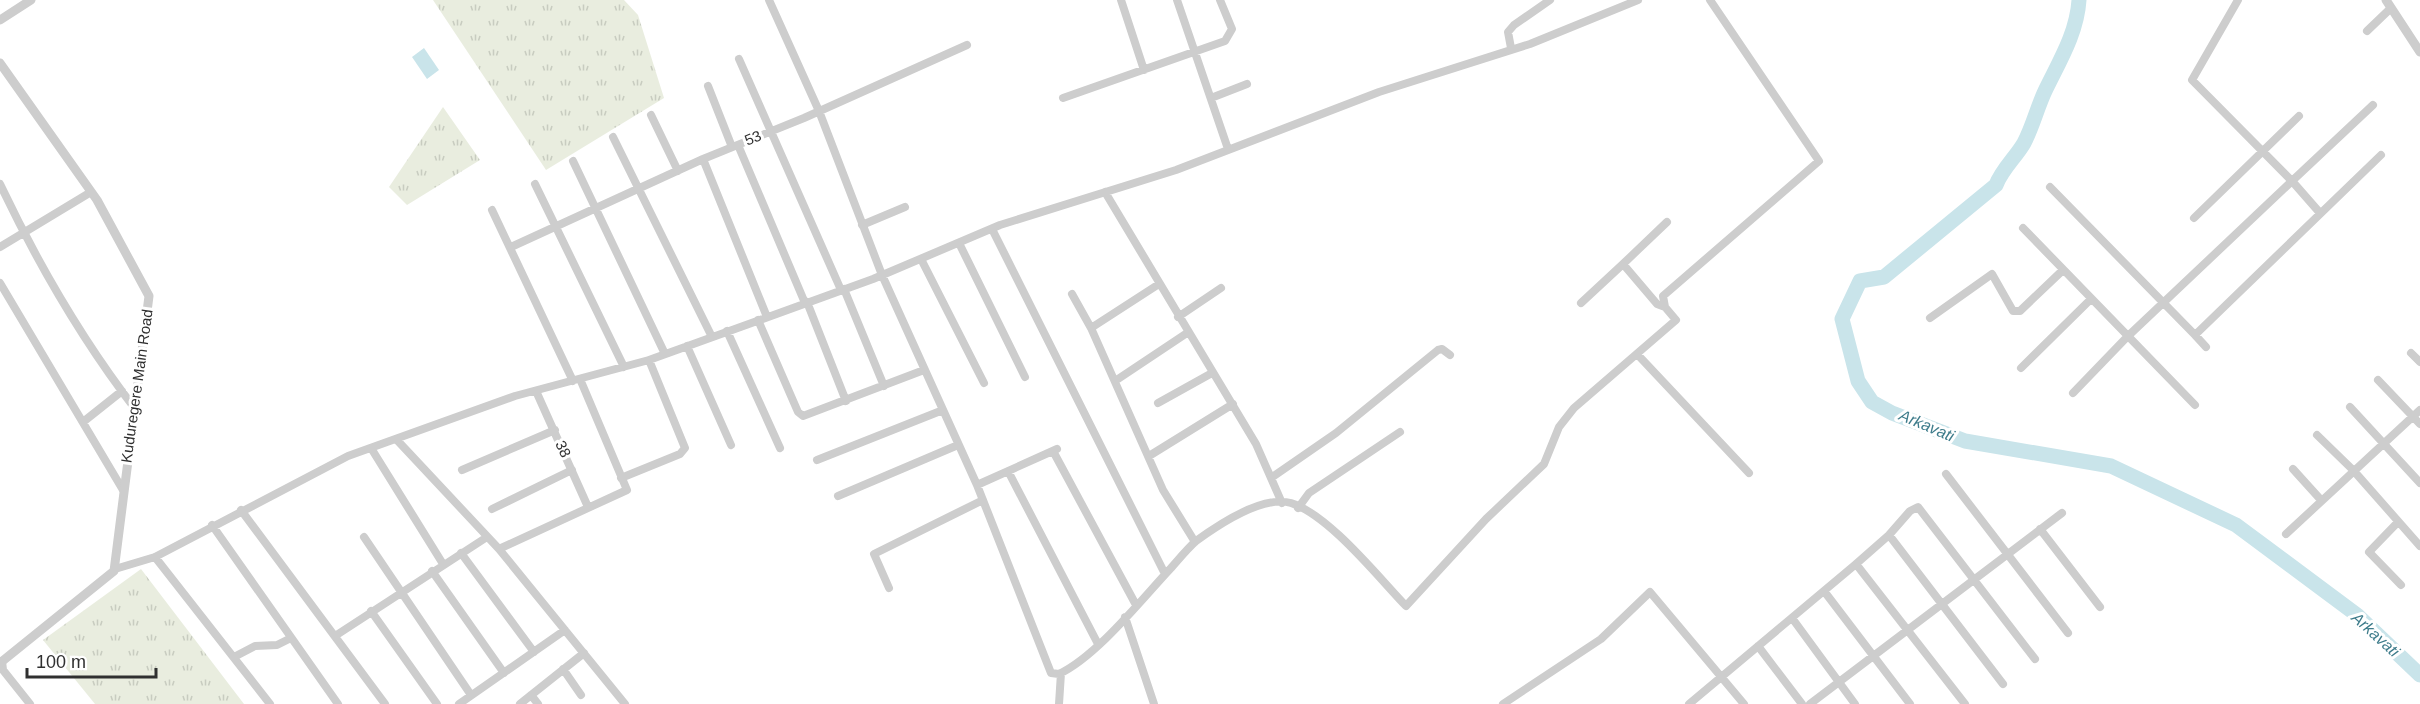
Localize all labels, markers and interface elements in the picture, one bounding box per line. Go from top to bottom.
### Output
street label: 53 [742,127,764,149]
street label: Kuduregere Main Road [117,308,156,464]
water label: Arkavati [1896,406,1957,445]
street label: 38 [552,438,575,460]
water label: Arkavati [2348,608,2403,660]
scale bar [27,641,156,679]
text: 100 m [36,652,86,672]

